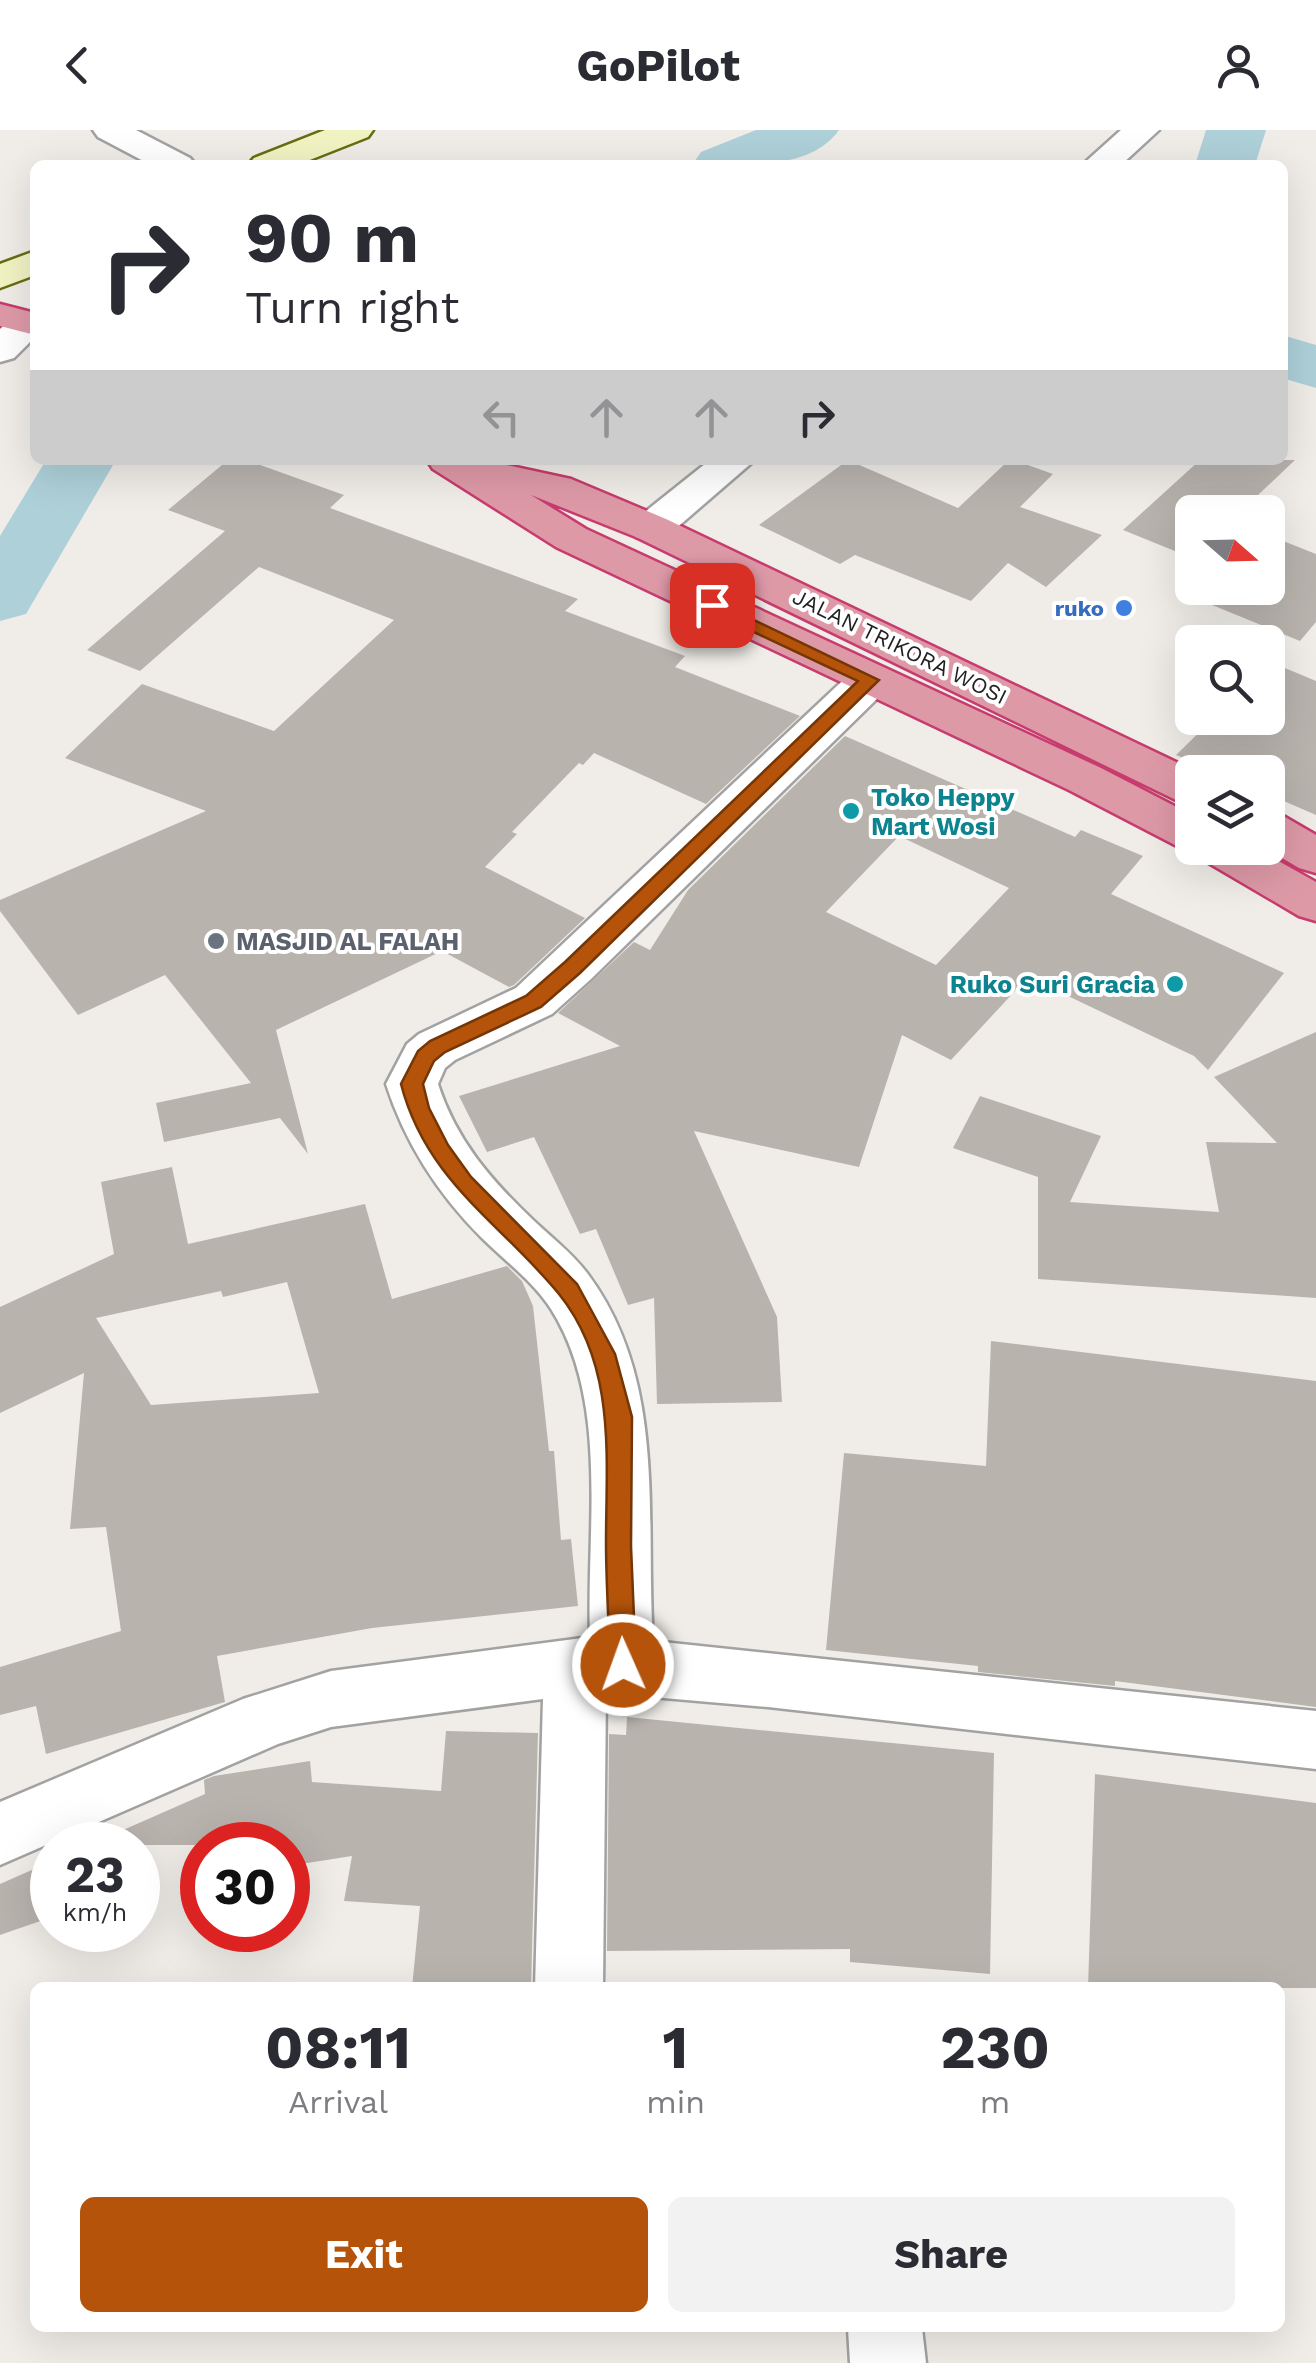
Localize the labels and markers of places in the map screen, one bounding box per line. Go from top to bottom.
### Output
pin [670,563,755,648]
place label: ruko [1055,596,1104,621]
marker: ruko [1113,597,1135,619]
place label: Toko Heppy Mart Wosi [871,783,1016,841]
marker: Toko Heppy Mart Wosi [840,800,862,822]
place label: MASJID AL FALAH [236,927,459,956]
marker: MASJID AL FALAH [205,930,227,952]
place label: Ruko Suri Gracia [950,970,1156,999]
marker: Ruko Suri Gracia [1164,973,1186,995]

